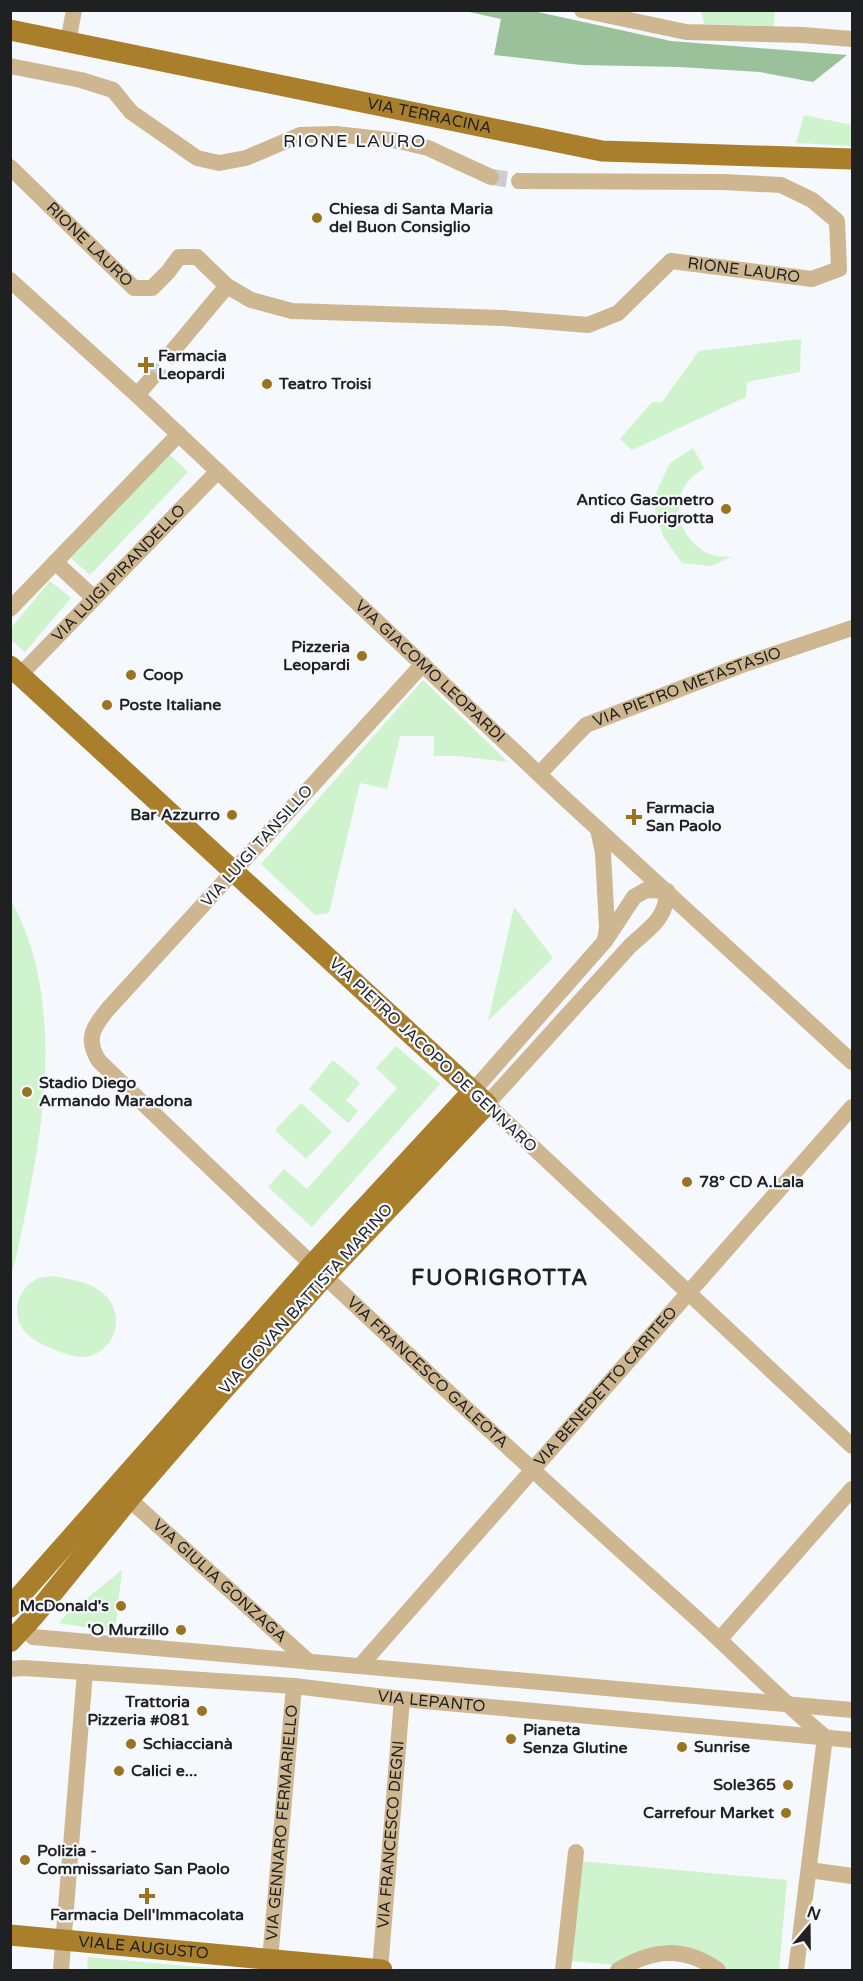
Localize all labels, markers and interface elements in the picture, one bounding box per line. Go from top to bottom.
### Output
street label: VIA TERRACINA [365,93,493,138]
district label: RIONE LAURO [283,130,427,152]
street label: RIONE LAURO [42,198,137,291]
place label: Chiesa di Santa Maria del Buon Consiglio [329,199,493,237]
marker: Chiesa di Santa Maria del Buon Consiglio [310,211,324,225]
street label: RIONE LAURO [686,253,801,287]
place label: Farmacia Leopardi [158,346,227,384]
marker: Farmacia Leopardi [139,358,153,372]
place label: Teatro Troisi [278,374,372,394]
marker: Teatro Troisi [260,377,274,391]
place label: Antico Gasometro di Fuorigrotta [576,490,714,528]
street label: VIA LUIGI PIRANDELLO [48,500,190,646]
marker: Antico Gasometro di Fuorigrotta [719,502,733,516]
street label: VIA GIACOMO LEOPARDI [351,596,509,747]
place label: Pizzeria Leopardi [283,637,350,675]
street label: VIA PIETRO METASTASIO [590,643,784,731]
marker: Pizzeria Leopardi [355,649,369,663]
place label: Coop [143,665,183,685]
marker: Coop [124,668,138,682]
place label: Poste Italiane [119,695,221,715]
marker: Poste Italiane [100,698,114,712]
street label: VIA LUIGI TANSILLO [197,781,317,911]
place label: Farmacia San Paolo [646,798,722,836]
place label: Bar Azzurro [130,805,220,825]
marker: Bar Azzurro [225,808,239,822]
marker: Farmacia San Paolo [627,810,641,824]
street label: VIA PIETRO JACOPO DE GENNARO [325,953,541,1157]
place label: Stadio Diego Armando Maradona [39,1073,193,1111]
marker: Stadio Diego Armando Maradona [20,1085,34,1099]
place label: 78° CD A.Lala [699,1172,804,1192]
marker: 78° CD A.Lala [680,1175,694,1189]
street label: VIA GIOVAN BATTISTA MARINO [215,1199,397,1399]
district label: FUORIGROTTA [411,1265,589,1291]
street label: VIA FRANCESCO GALEOTA [343,1292,512,1453]
street label: VIA BENEDETTO CARITEO [530,1303,682,1471]
street label: VIA GIULIA GONZAGA [148,1515,291,1647]
place label: McDonald's [20,1596,109,1616]
marker: McDonald's [114,1599,128,1613]
place label: 'O Murzillo [88,1620,169,1640]
marker: 'O Murzillo [174,1623,188,1637]
street label: VIA LEPANTO [376,1686,486,1717]
place label: Trattoria Pizzeria #081 [87,1692,190,1730]
marker: Trattoria Pizzeria #081 [195,1704,209,1718]
street label: VIA GENNARO FERMARIELLO [262,1704,302,1941]
place label: Pianeta Senza Glutine [523,1720,628,1758]
marker: Pianeta Senza Glutine [504,1732,518,1746]
place label: Schiaccianà [143,1734,233,1754]
marker: Schiaccianà [124,1737,138,1751]
place label: Sunrise [694,1737,750,1757]
street label: VIA FRANCESCO DEGNI [373,1740,409,1929]
marker: Sunrise [675,1740,689,1754]
place label: Calici e... [131,1761,197,1781]
marker: Calici e... [112,1764,126,1778]
place label: Sole365 [713,1775,776,1795]
marker: Sole365 [781,1778,795,1792]
place label: Carrefour Market [643,1803,775,1823]
marker: Carrefour Market [779,1806,793,1820]
place label: Polizia - Commissariato San Paolo [37,1841,230,1879]
marker: Polizia - Commissariato San Paolo [18,1853,32,1867]
marker: Farmacia Dell'Immacolata [140,1889,154,1903]
north arrow [779,1897,839,1957]
text: N [804,1902,823,1925]
place label: Farmacia Dell'Immacolata [50,1905,244,1925]
street label: VIALE AUGUSTO [77,1931,210,1964]

